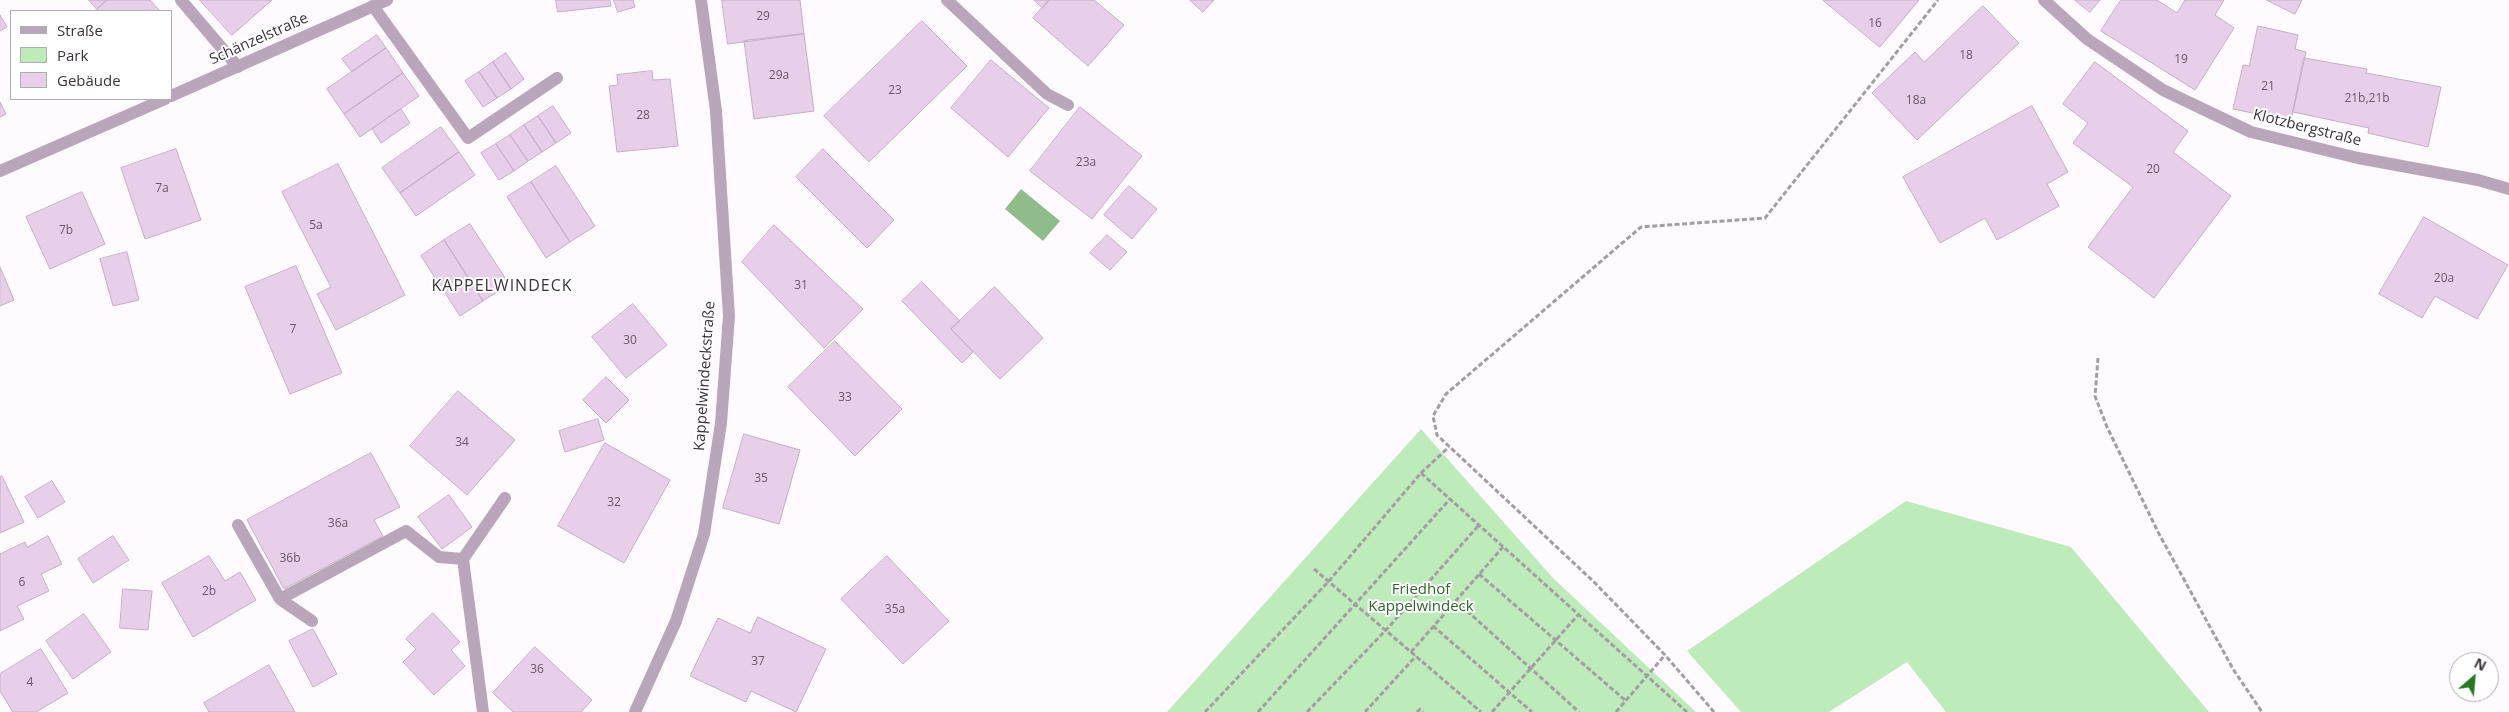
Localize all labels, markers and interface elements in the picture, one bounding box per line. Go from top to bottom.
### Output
street label: Schänzelstraße [207,9,311,69]
legend [10,10,172,100]
house number: 29 [756,10,770,24]
house number: 16 [1868,17,1882,31]
text: Straße [57,20,103,40]
text: Park [57,45,88,65]
house number: 18 [1959,49,1973,63]
house number: 19 [2174,53,2188,67]
house number: 29a [769,69,789,83]
text: Gebäude [57,70,121,90]
house number: 21 [2261,80,2275,94]
house number: 23 [888,84,902,98]
house number: 21b,21b [2344,92,2390,106]
house number: 18a [1906,94,1926,108]
street label: Klotzbergstraße [2251,106,2363,150]
house number: 28 [636,109,650,123]
house number: 23a [1076,156,1096,170]
house number: 20 [2146,163,2160,177]
house number: 7a [155,182,169,196]
house number: 5a [309,219,323,233]
house number: 7b [59,224,73,238]
house number: 20a [2434,272,2454,286]
district label: KAPPELWINDECK [430,276,574,296]
house number: 31 [794,279,808,293]
street label: Kappelwindeckstraße [691,301,719,451]
house number: 7 [290,323,296,337]
house number: 30 [623,334,637,348]
house number: 33 [838,391,852,405]
house number: 34 [455,436,469,450]
house number: 35 [754,472,768,486]
house number: 32 [607,496,621,510]
house number: 36a [328,517,348,531]
house number: 36b [279,552,301,566]
house number: 6 [19,576,25,590]
park label: Friedhof Kappelwindeck [1368,581,1474,616]
house number: 2b [202,585,216,599]
house number: 35a [885,603,905,617]
north arrow [2449,652,2499,702]
text: N [2471,653,2490,675]
house number: 37 [751,655,765,669]
house number: 36 [530,663,544,677]
house number: 4 [27,676,33,690]

